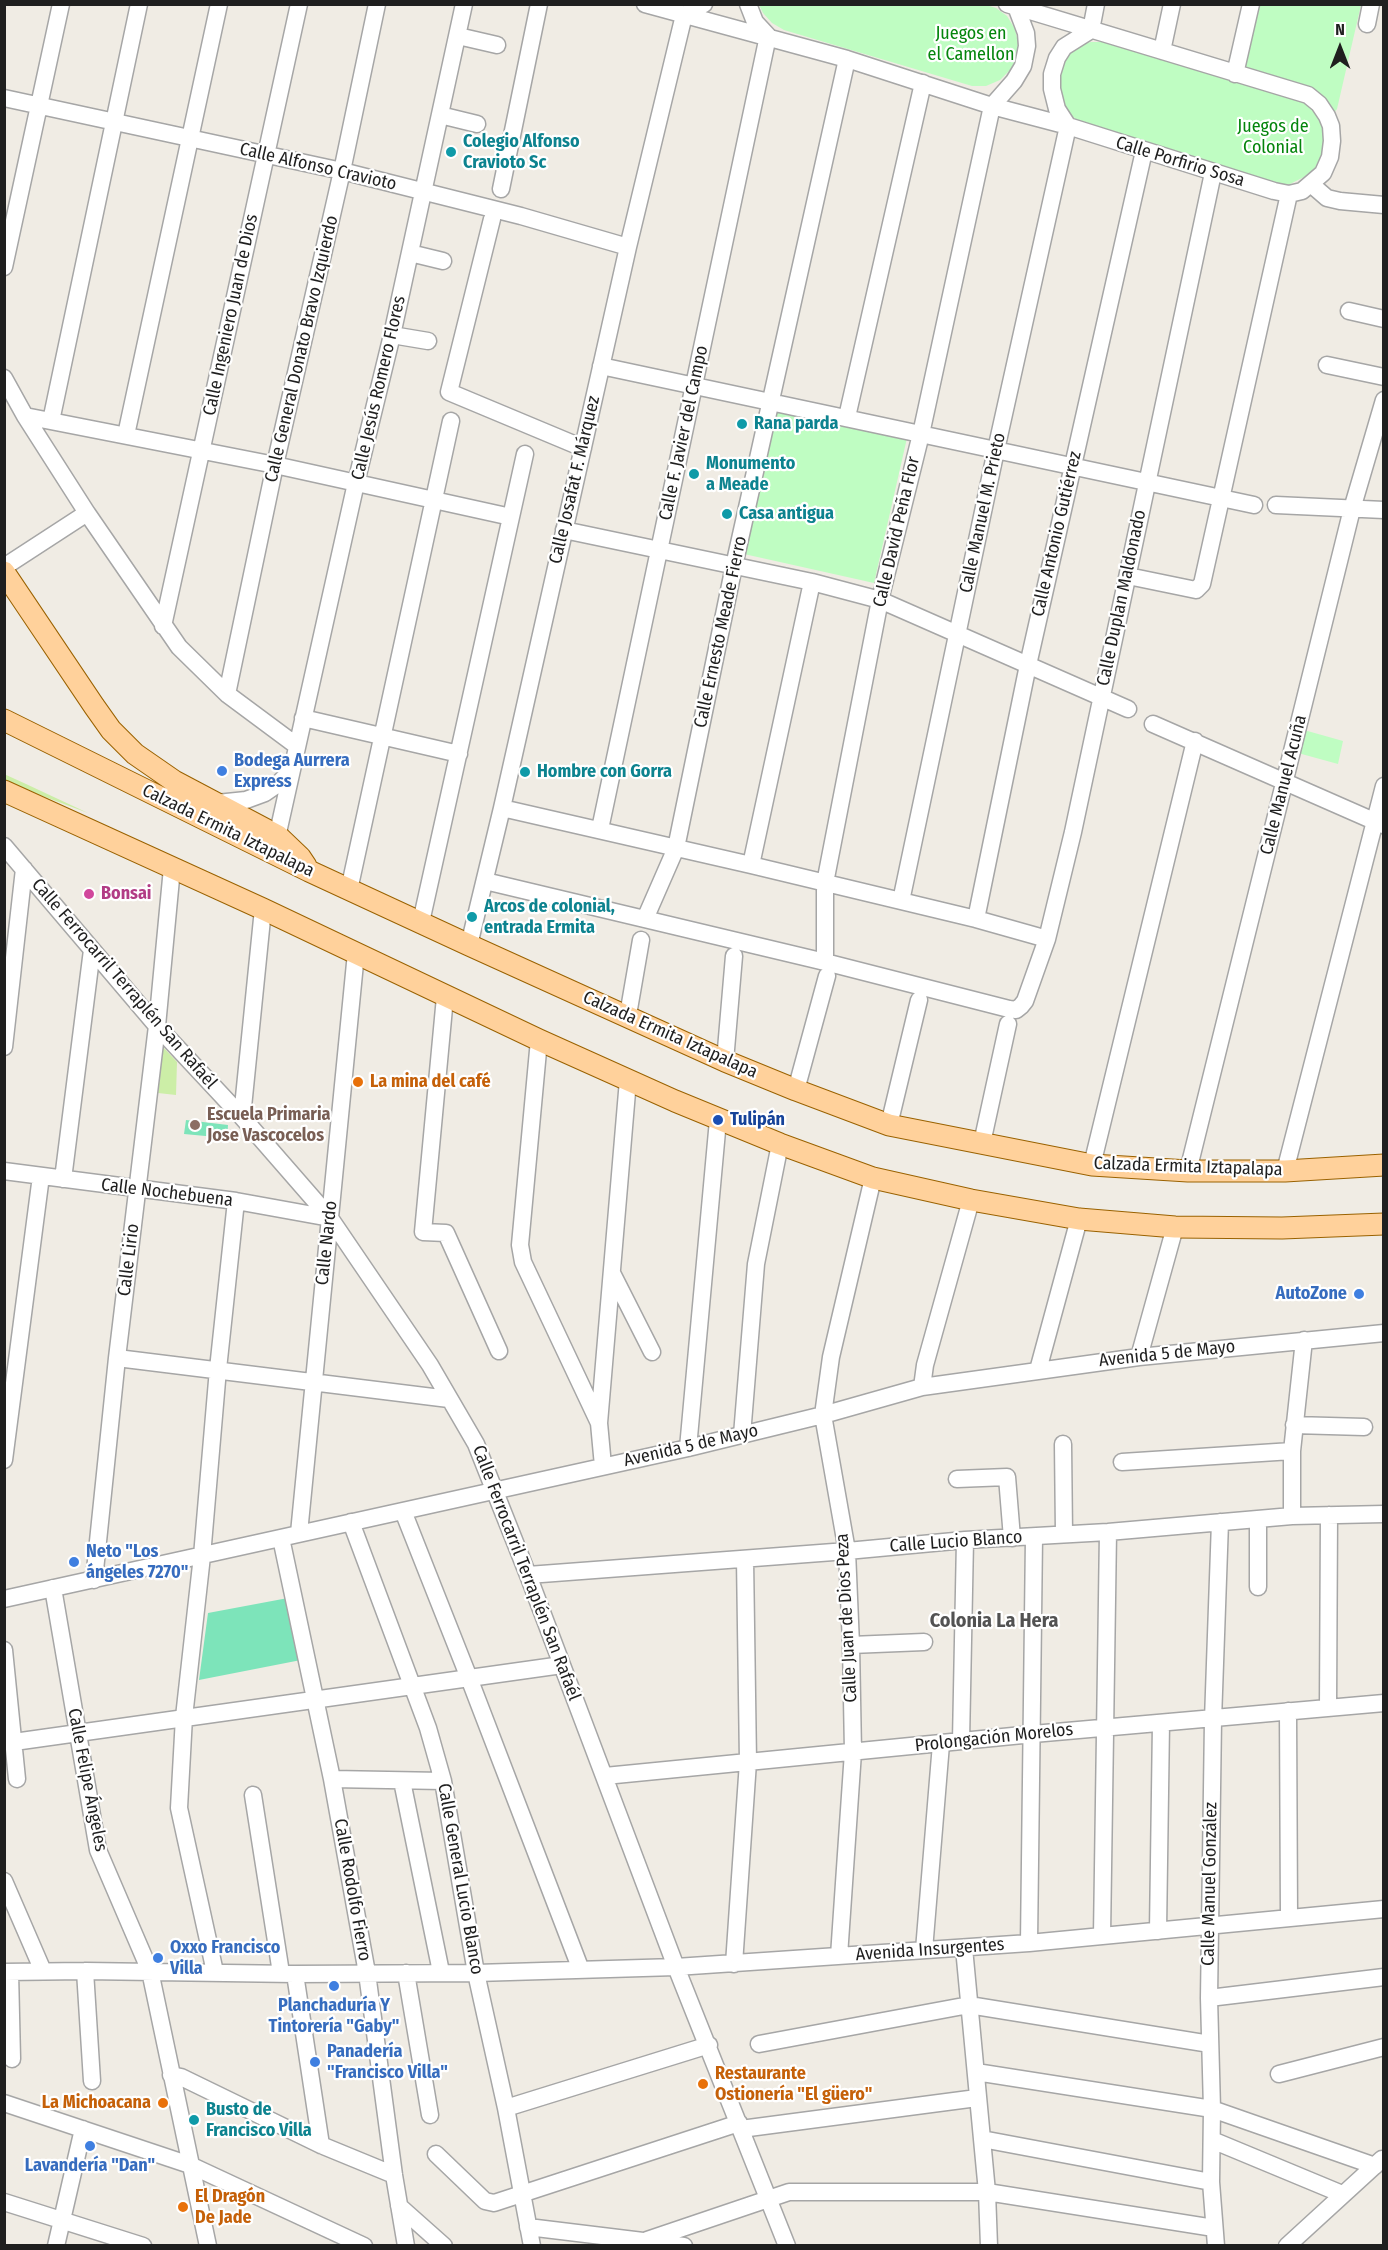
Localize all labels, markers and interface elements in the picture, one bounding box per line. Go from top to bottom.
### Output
north arrow [1310,18,1370,78]
text: N [1335,20,1345,39]
park label: Juegos en el Camellon [928,23,1014,66]
park label: Juegos de Colonial [1237,116,1309,158]
place label: Colegio Alfonso Cravioto Sc [463,131,580,174]
street label: Calle Porfirio Sosa [1113,132,1247,192]
street label: Calle Alfonso Cravioto [237,138,399,196]
marker: Colegio Alfonso Cravioto Sc [444,145,458,159]
street label: Calle Ingeniero Juan de Dios [199,212,263,418]
street label: Calle General Donato Bravo Izquierdo [261,213,343,485]
street label: Calle Jesús Romero Flores [347,294,411,482]
street label: Calle F. Javier del Campo [655,344,713,522]
street label: Calle Josafat F. Márquez [545,394,605,566]
place label: Rana parda [754,413,838,435]
marker: Rana parda [735,417,749,431]
street label: Calle Manuel M. Prieto [955,431,1011,595]
street label: Calle Antonio Gutiérrez [1027,449,1087,619]
place label: Monumento a Meade [706,453,795,496]
street label: Calle David Peña Flor [869,455,925,609]
marker: Monumento a Meade [687,467,701,481]
place label: Casa antigua [739,503,834,525]
marker: Casa antigua [720,507,734,521]
street label: Calle Duplan Maldonado [1093,508,1151,688]
street label: Calle Ernesto Meade Fierro [690,534,752,730]
street label: Calle Manuel Acuña [1256,713,1312,857]
place label: Bodega Aurrera Express [234,750,350,792]
place label: Hombre con Gorra [537,761,672,783]
marker: Bodega Aurrera Express [215,764,229,778]
marker: Hombre con Gorra [518,765,532,779]
street label: Calzada Ermita Iztapalapa [138,780,318,882]
street label: Calle Ferrocarril Terraplén San Rafaél [27,874,221,1094]
place label: Bonsai [101,883,152,905]
marker: Bonsai [82,887,96,901]
place label: Arcos de colonial, entrada Ermita [484,896,615,938]
marker: Arcos de colonial, entrada Ermita [465,910,479,924]
street label: Calzada Ermita Iztapalapa [579,987,761,1083]
place label: La mina del café [370,1071,491,1093]
marker: La mina del café [351,1075,365,1089]
place label: Escuela Primaria Jose Vascocelos [207,1104,331,1146]
place label: Tulipán [730,1109,785,1131]
marker: Tulipán [711,1113,725,1127]
marker: Escuela Primaria Jose Vascocelos [188,1118,202,1132]
street label: Calzada Ermita Iztapalapa [1093,1153,1283,1181]
street label: Calle Nochebuena [100,1174,234,1212]
street label: Calle Nardo [312,1200,342,1286]
street label: Calle Lirio [114,1222,144,1298]
place label: AutoZone [1276,1283,1347,1305]
marker: AutoZone [1352,1287,1366,1301]
street label: Avenida 5 de Mayo [1098,1336,1236,1372]
street label: Avenida 5 de Mayo [622,1420,760,1472]
street label: Calle Ferrocarril Terraplén San Rafaél [467,1442,585,1704]
street label: Calle Lucio Blanco [889,1527,1023,1557]
street label: Calle Juan de Dios Peza [832,1533,862,1703]
place label: Neto "Los ángeles 7270" [86,1541,188,1584]
marker: Neto "Los ángeles 7270" [67,1555,81,1569]
district label: Colonia La Hera [930,1609,1058,1633]
street label: Calle Felipe Ángeles [63,1707,111,1853]
street label: Prolongación Morelos [914,1719,1074,1757]
street label: Calle General Lucio Blanco [433,1782,487,1976]
street label: Calle Manuel González [1198,1802,1222,1966]
street label: Calle Rodolfo Fierro [329,1817,375,1963]
street label: Avenida Insurgentes [855,1934,1005,1966]
place label: Oxxo Francisco Villa [170,1937,280,1980]
marker: Oxxo Francisco Villa [151,1951,165,1965]
marker: Planchaduría Y Tintorería "Gaby" [327,1979,341,1993]
place label: Planchaduría Y Tintorería "Gaby" [269,1995,399,2038]
place label: Panadería "Francisco Villa" [327,2041,448,2084]
marker: Panadería "Francisco Villa" [308,2055,322,2069]
place label: Restaurante Ostionería "El güero" [715,2063,872,2106]
marker: Restaurante Ostionería "El güero" [696,2077,710,2091]
place label: La Michoacana [42,2092,151,2114]
marker: La Michoacana [156,2096,170,2110]
place label: Busto de Francisco Villa [206,2099,312,2142]
marker: Busto de Francisco Villa [187,2113,201,2127]
marker: Lavandería "Dan" [83,2139,97,2153]
place label: Lavandería "Dan" [25,2155,155,2177]
place label: El Dragón De Jade [195,2186,265,2228]
marker: El Dragón De Jade [176,2200,190,2214]

